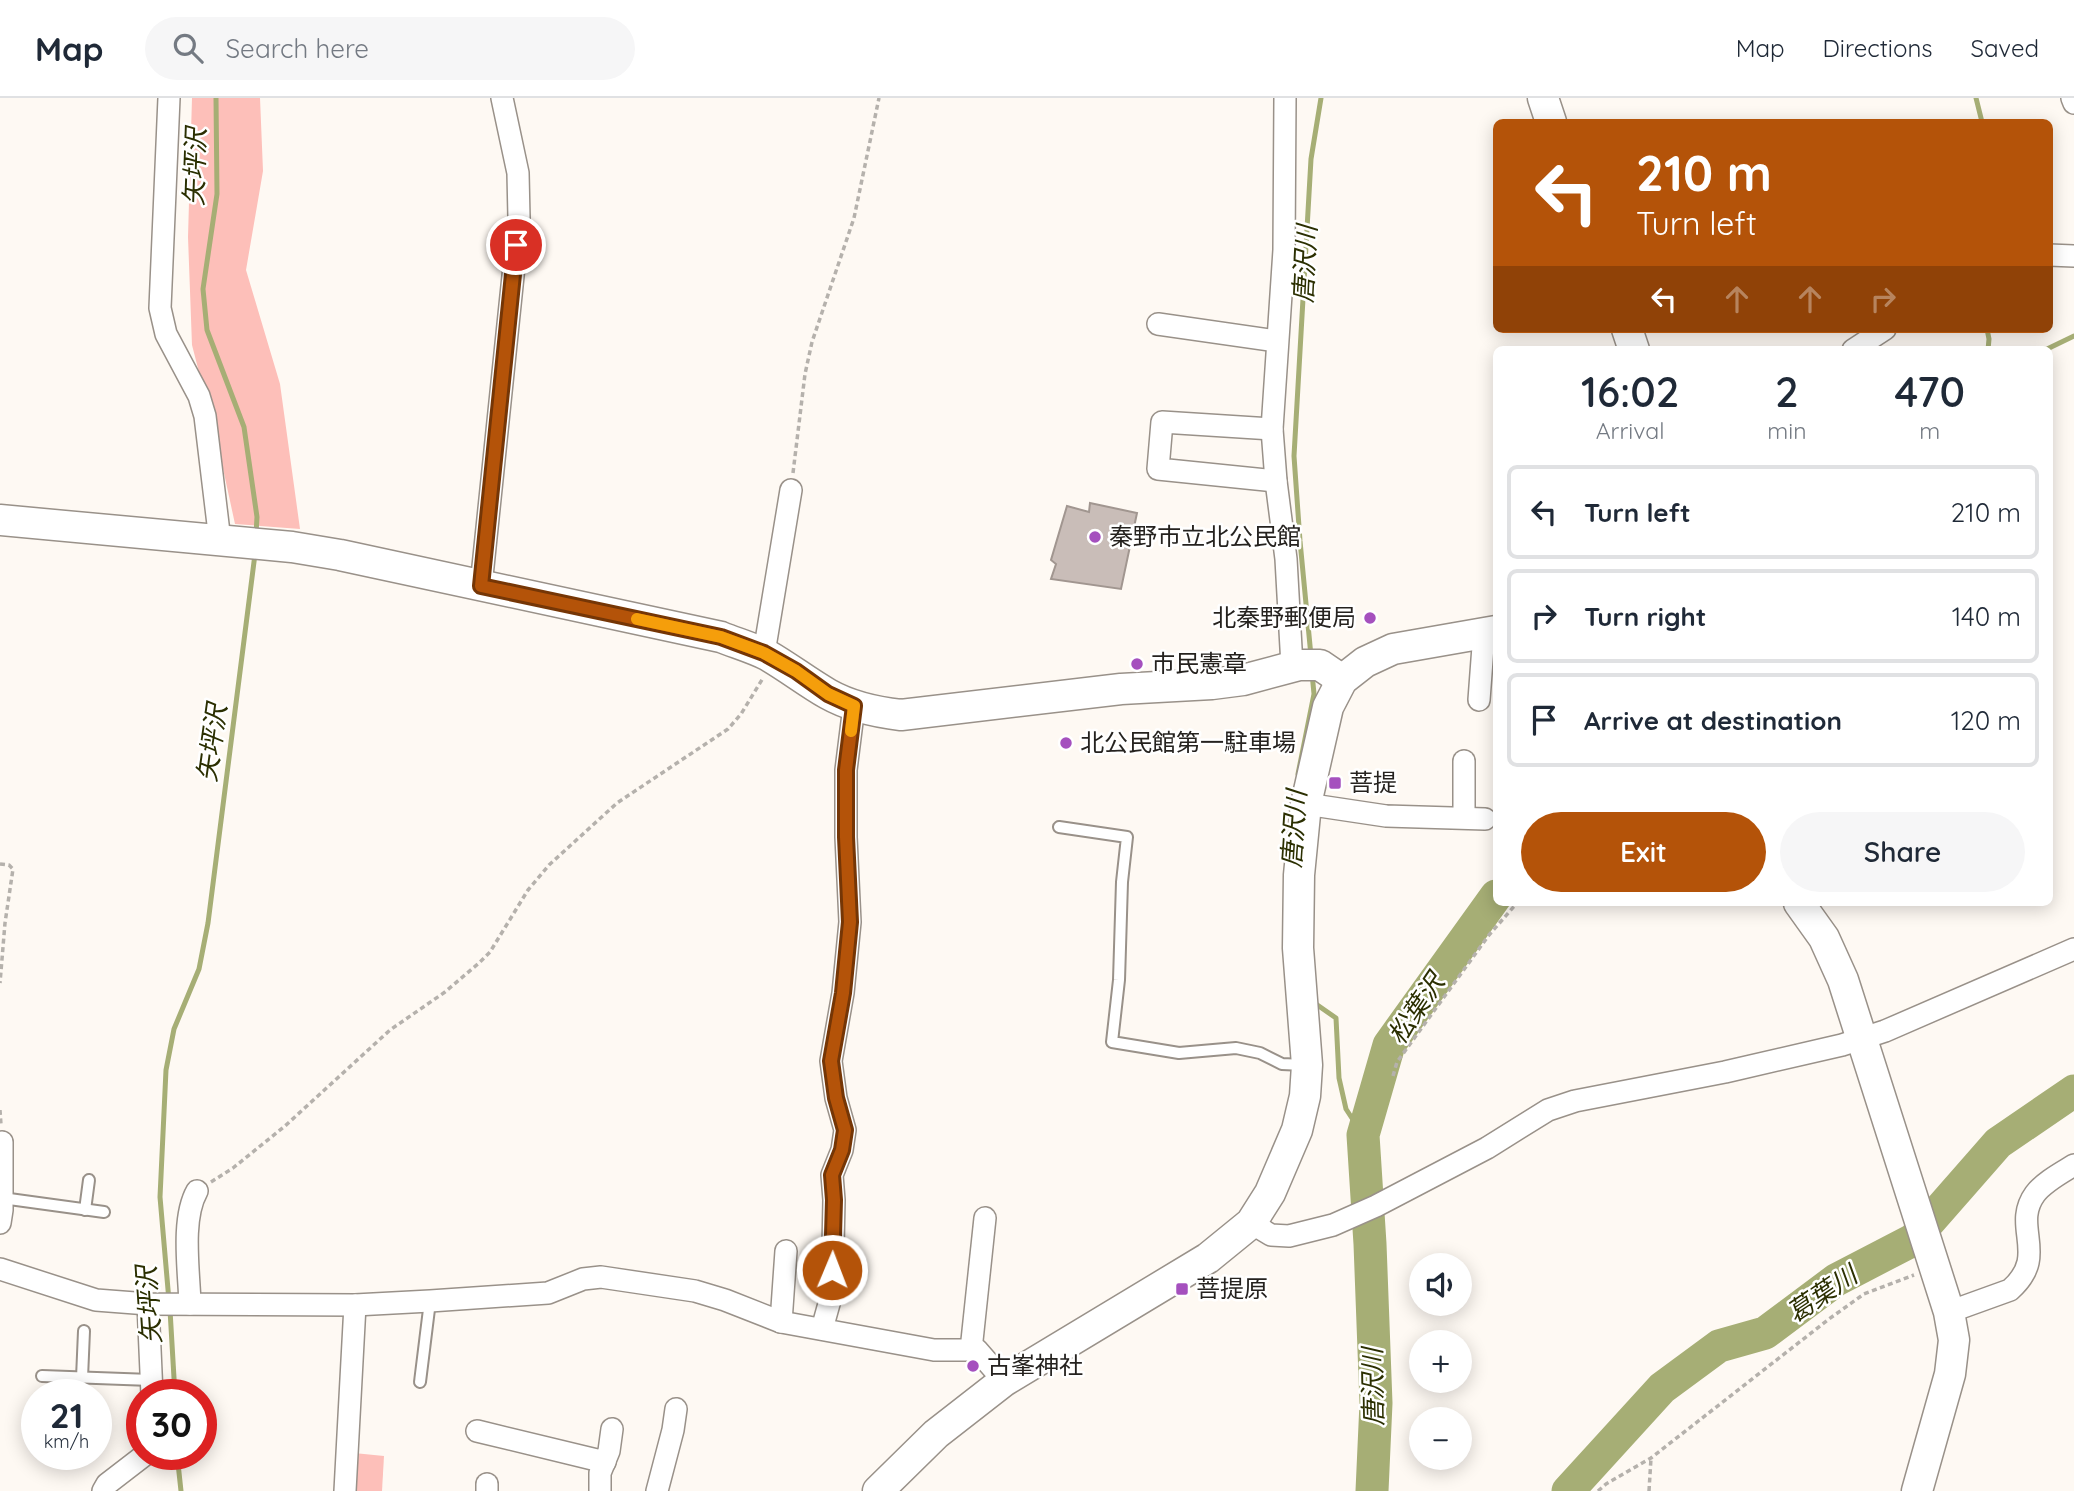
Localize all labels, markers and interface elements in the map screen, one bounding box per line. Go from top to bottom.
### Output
search box [145,17,635,80]
text: Map [35,28,103,69]
icon: search [169,29,207,67]
text: Search here [225,32,369,65]
text: Map [1736,33,1785,63]
text: Directions [1823,33,1933,63]
text: Saved [1971,33,2039,63]
water label: 矢坪沢 [177,124,212,207]
text: 210 m [1636,142,1772,203]
icon: left [1521,147,1612,238]
text: Turn left [1636,203,1757,243]
pin [486,215,546,275]
water label: 唐沢川 [1286,221,1323,304]
icon: arrive [497,226,535,264]
icon: left [1645,280,1683,318]
icon: ahead [1718,280,1756,318]
icon: ahead [1791,280,1829,318]
icon: right [1864,280,1902,318]
text: 16:02 [1581,365,1679,418]
text: 2 [1775,365,1799,418]
text: 470 [1894,365,1965,418]
text: Arrival [1596,416,1665,445]
text: min [1767,416,1807,445]
text: m [1919,416,1940,445]
icon: left [1525,493,1563,531]
text: Turn left [1584,496,1691,529]
text: 210 m [1951,496,2021,529]
place label: 秦野市立北公民館 [1109,521,1301,551]
marker: 秦野市立北公民館 [1087,529,1103,545]
icon: right [1525,597,1563,635]
text: Turn right [1584,600,1706,633]
text: 140 m [1952,600,2021,633]
place label: 北秦野郵便局 [1212,602,1356,632]
marker: 北秦野郵便局 [1362,610,1378,626]
place label: 市民憲章 [1151,648,1247,678]
marker: 市民憲章 [1129,656,1145,672]
water label: 矢坪沢 [190,699,234,784]
icon: arrive [1525,701,1563,739]
text: Arrive at destination [1584,704,1842,737]
text: 120 m [1951,704,2021,737]
place label: 北公民館第一駐車場 [1080,727,1296,757]
marker: 北公民館第一駐車場 [1058,735,1074,751]
place label: 菩提 [1349,767,1397,797]
marker: 菩提 [1327,775,1343,791]
water label: 唐沢川 [1274,786,1313,869]
button: Exit [1521,812,1766,892]
button: Share [1780,812,2025,892]
water label: 松葉沢 [1380,965,1453,1050]
position arrow [795,1233,869,1307]
map controls [1409,1253,1472,1470]
button: sound [1409,1253,1472,1316]
water label: 葛葉川 [1780,1256,1866,1329]
water label: 矢坪沢 [129,1262,168,1345]
place label: 菩提原 [1196,1273,1268,1303]
marker: 菩提原 [1174,1281,1190,1297]
button: + [1409,1330,1472,1393]
water label: 唐沢川 [1355,1345,1390,1426]
place label: 古峯神社 [987,1350,1083,1380]
marker: 古峯神社 [965,1358,981,1374]
speed limit sign: 30 [126,1379,217,1470]
text: 21 [50,1393,83,1437]
button: − [1409,1407,1472,1470]
text: km/h [44,1430,89,1453]

